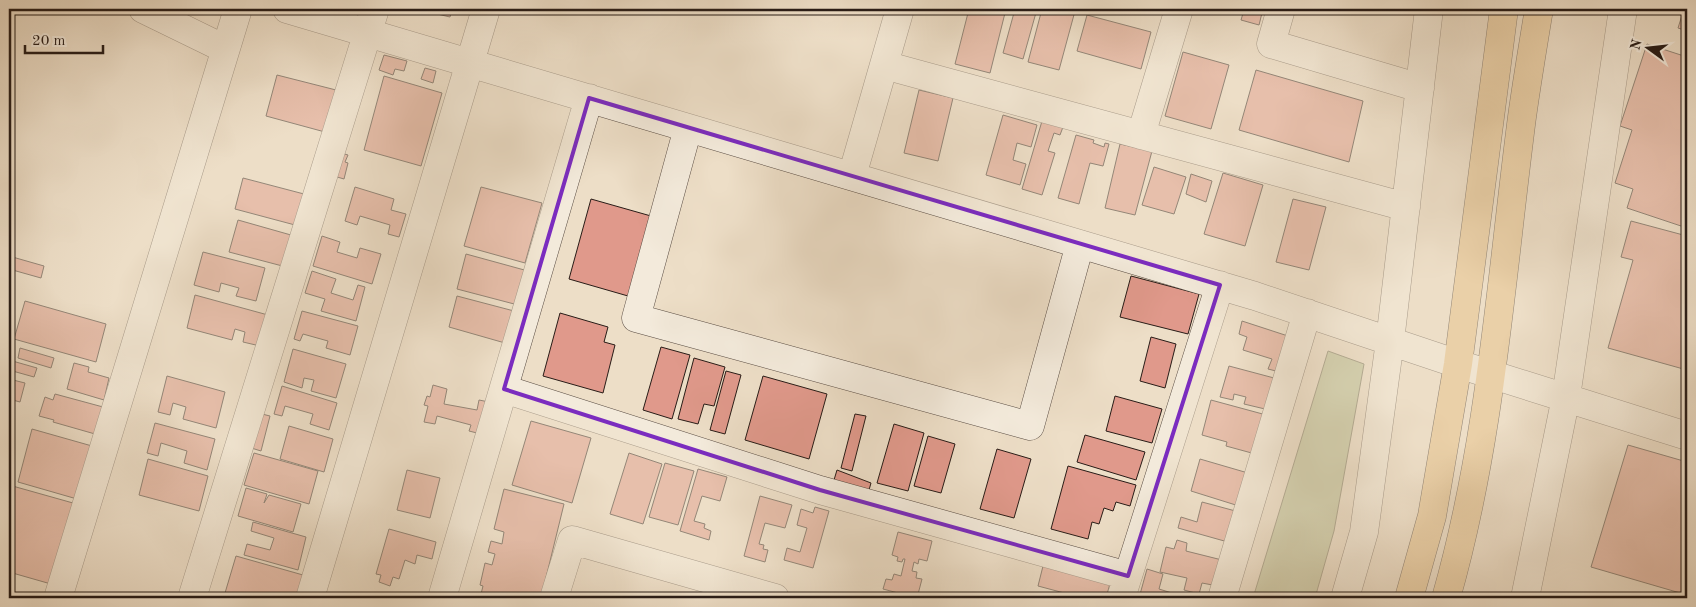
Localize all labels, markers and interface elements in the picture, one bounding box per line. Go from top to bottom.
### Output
scale bar [25,22,102,54]
north arrow [1624,22,1674,72]
text: 20 m [32,34,66,49]
text: N [1628,38,1645,52]

